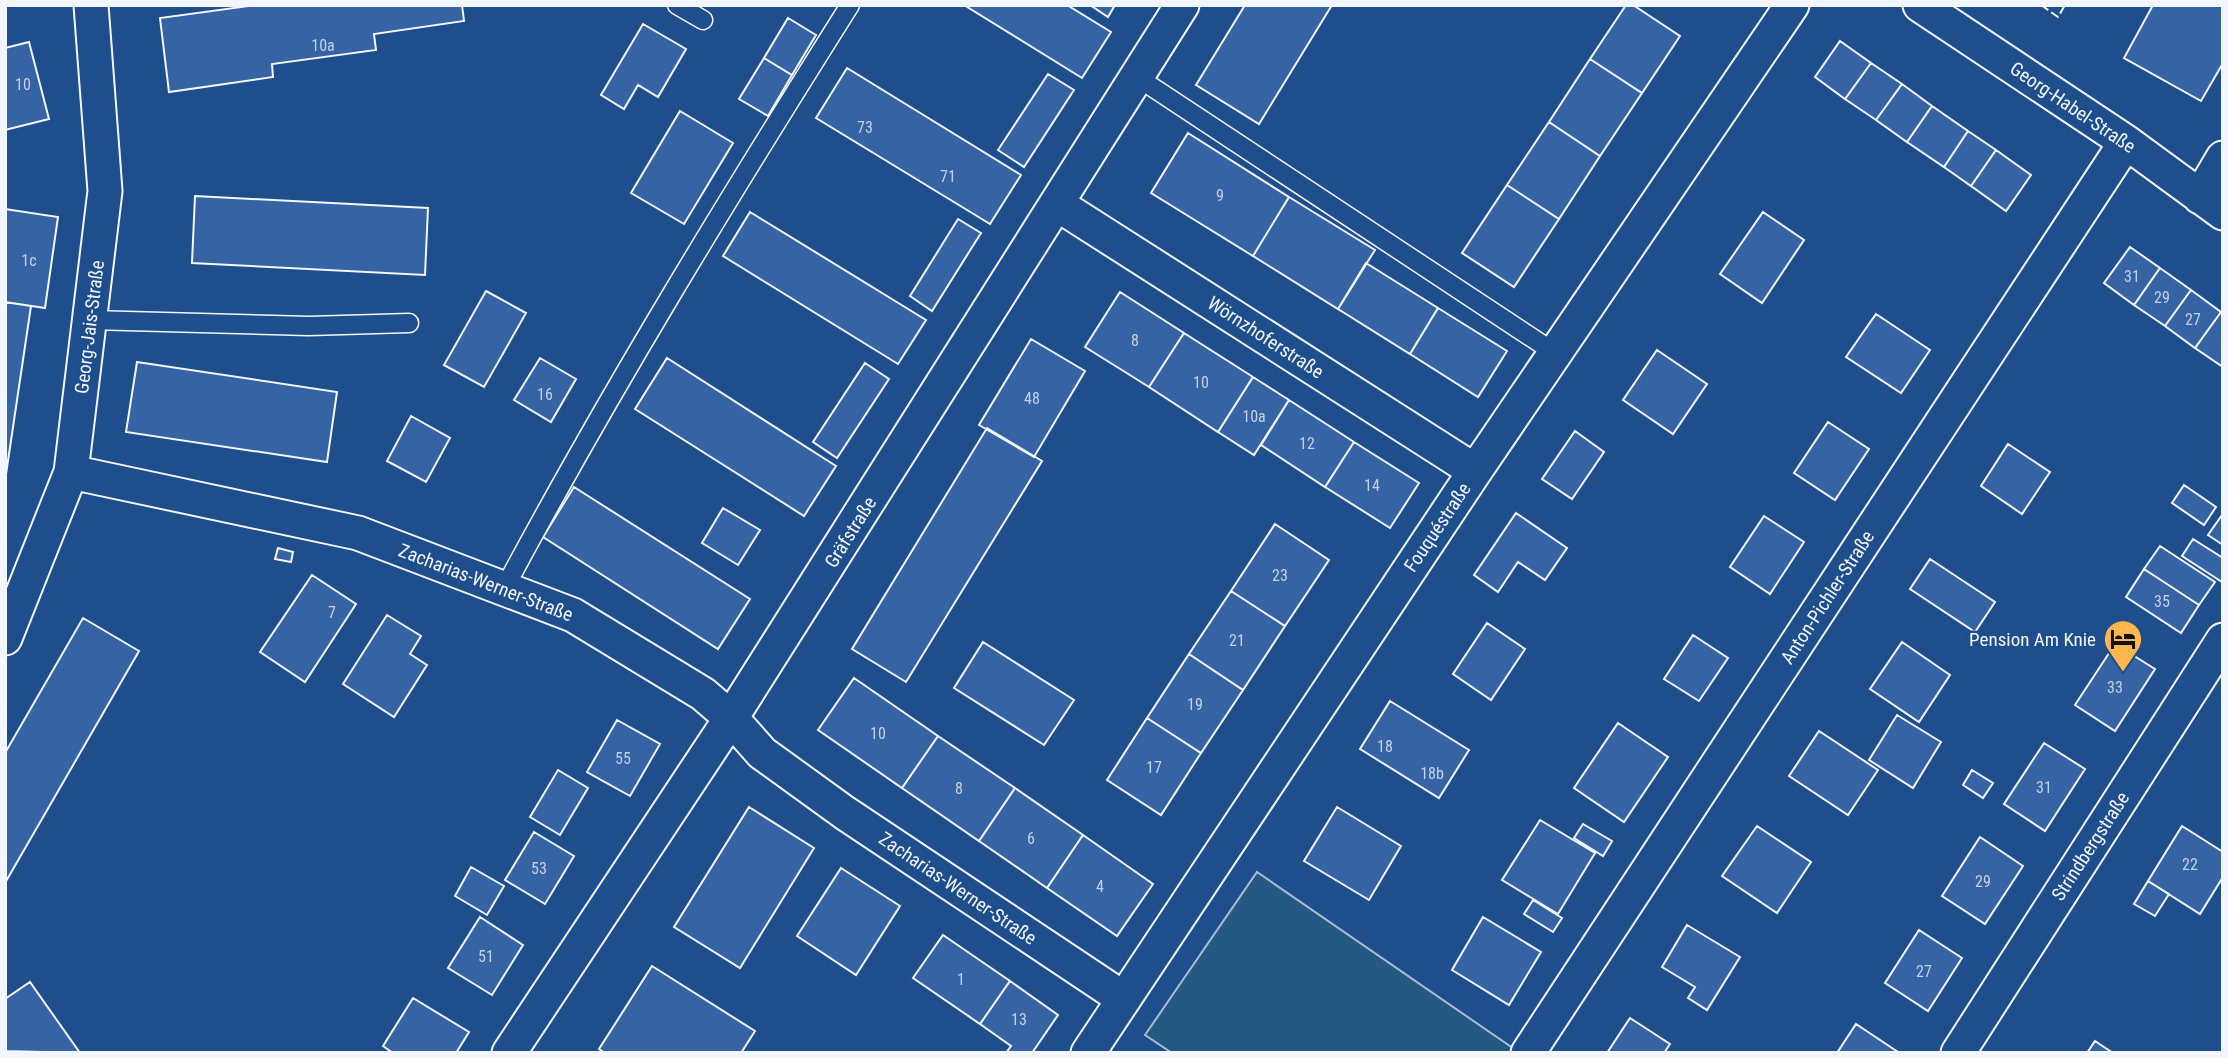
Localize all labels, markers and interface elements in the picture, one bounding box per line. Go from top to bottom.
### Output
house number: 10a [311,36,335,55]
street label: Georg-Habel-Straße [2006,57,2140,158]
house number: 10 [15,75,31,94]
house number: 73 [857,118,873,137]
house number: 71 [940,167,956,186]
house number: 9 [1216,186,1224,205]
house number: 1c [21,251,37,270]
street label: Georg-Jais-Straße [70,259,109,395]
house number: 31 [2124,267,2140,286]
house number: 29 [2154,288,2170,307]
street label: Wörnzhoferstraße [1203,291,1328,384]
house number: 27 [2185,310,2201,329]
house number: 8 [1131,331,1139,350]
house number: 10 [1193,373,1209,392]
house number: 16 [537,385,553,404]
house number: 48 [1024,389,1040,408]
house number: 10a [1242,407,1266,426]
house number: 12 [1299,434,1315,453]
house number: 14 [1364,476,1380,495]
street label: Fouquéstraße [1399,478,1476,576]
street label: Gräfstraße [820,492,881,572]
street label: Anton-Pichler-Straße [1776,526,1879,668]
street label: Zacharias-Werner-Straße [395,539,576,626]
house number: 23 [1272,566,1288,585]
house number: 35 [2154,592,2170,611]
house number: 7 [328,603,336,622]
hotel icon: Pension Am Knie [2102,618,2144,673]
place label: Pension Am Knie [1969,628,2096,651]
house number: 21 [1229,631,1245,650]
house number: 33 [2107,678,2123,697]
house number: 19 [1187,695,1203,714]
house number: 10 [870,724,886,743]
house number: 18 [1377,737,1393,756]
house number: 55 [615,749,631,768]
house number: 17 [1146,758,1162,777]
house number: 18b [1420,764,1444,783]
house number: 31 [2036,778,2052,797]
house number: 8 [955,779,963,798]
street label: Strindbergstraße [2047,787,2134,905]
street label: Zacharias-Werner-Straße [875,827,1041,950]
house number: 6 [1027,829,1035,848]
house number: 22 [2182,855,2198,874]
house number: 53 [531,859,547,878]
house number: 29 [1975,872,1991,891]
house number: 4 [1096,877,1104,896]
house number: 51 [478,947,494,966]
house number: 27 [1916,962,1932,981]
house number: 1 [957,970,965,989]
house number: 13 [1011,1010,1027,1029]

